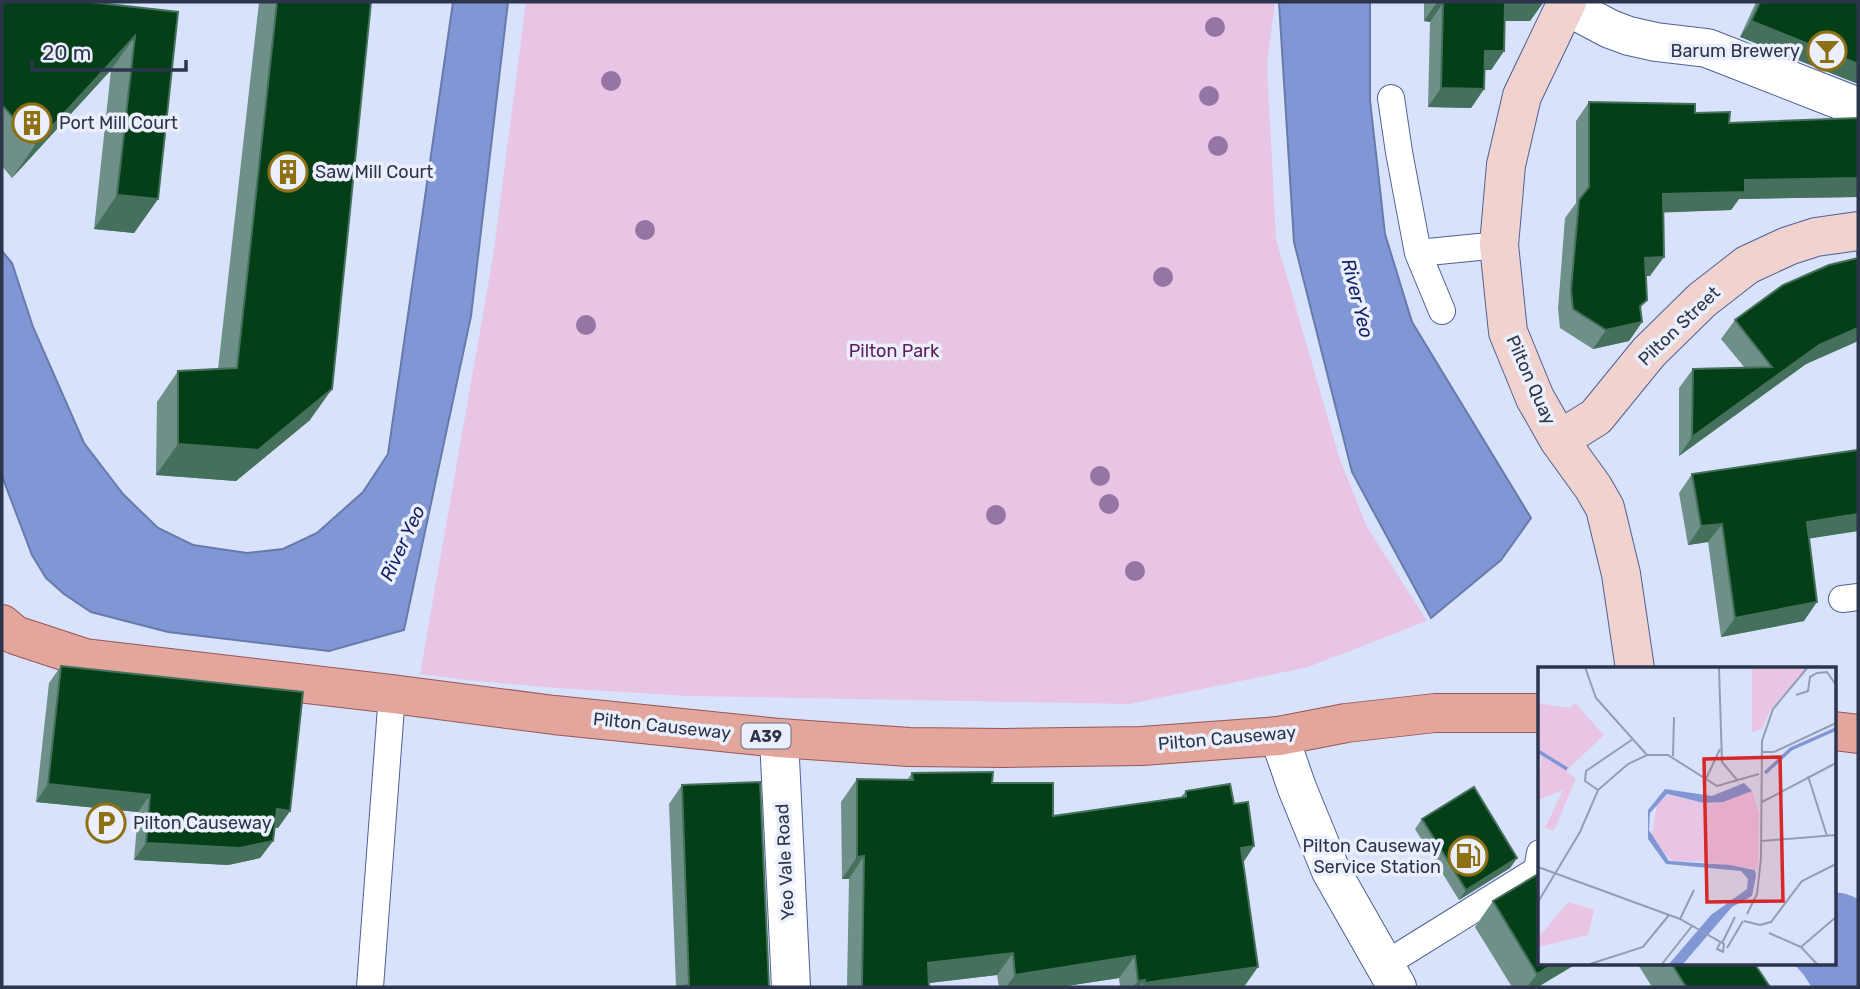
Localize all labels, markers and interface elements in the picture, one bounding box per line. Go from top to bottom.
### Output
scale bar [32,28,186,72]
bar icon: Barum Brewery [1806,30,1848,72]
text: 20 m [42,40,91,65]
place label: Barum Brewery [1670,40,1800,62]
building icon: Port Mill Court [11,102,53,144]
place label: Port Mill Court [59,112,178,134]
building icon: Saw Mill Court [267,151,309,193]
place label: Saw Mill Court [315,161,433,183]
water label: River Yeo [1337,256,1378,340]
street label: Pilton Street [1634,282,1724,370]
street label: Pilton Quay [1501,332,1561,428]
park label: Pilton Park [849,340,940,362]
water label: River Yeo [375,502,430,585]
inset map [1538,667,1836,964]
street label: Pilton Causeway [592,708,732,744]
street label: Pilton Causeway [1157,721,1297,755]
road number: A39 [742,723,790,748]
parking icon: Pilton Causeway [85,802,127,844]
street label: Yeo Vale Road [771,803,799,921]
place label: Pilton Causeway [133,812,272,834]
place label: Pilton Causeway Service Station [1302,835,1441,878]
fuel station icon: Pilton Causeway Service Station [1447,835,1489,877]

